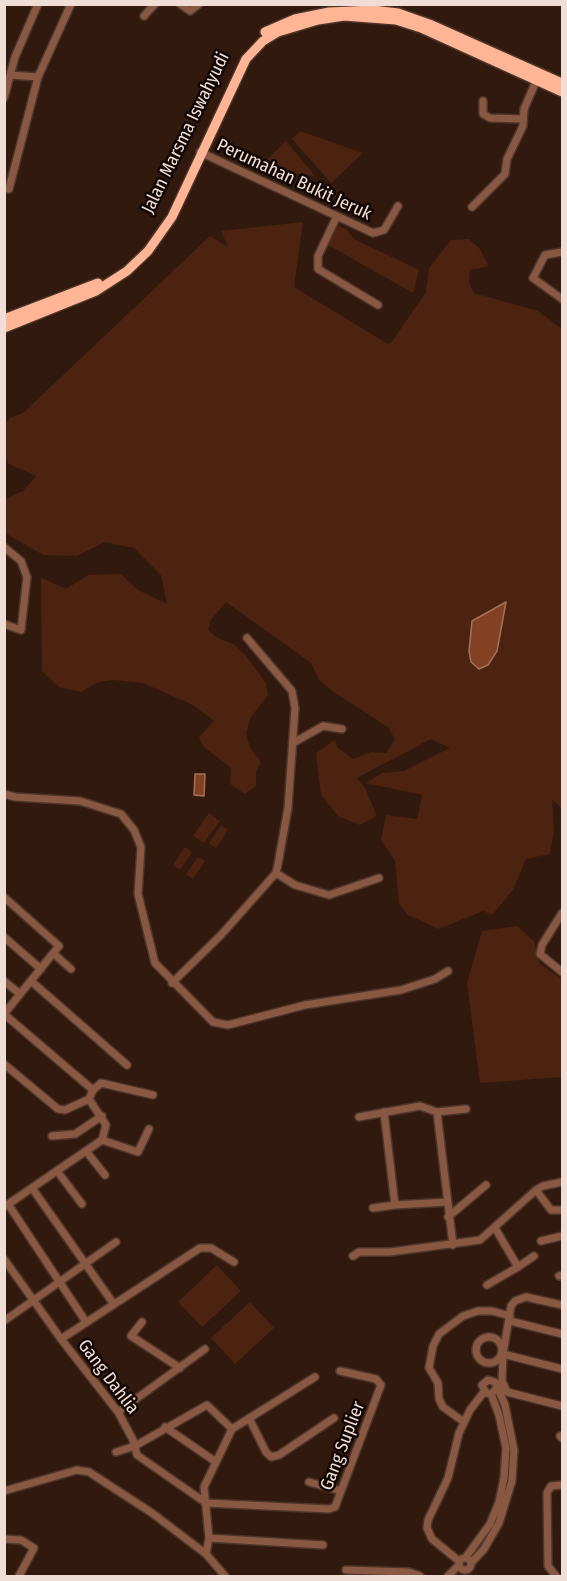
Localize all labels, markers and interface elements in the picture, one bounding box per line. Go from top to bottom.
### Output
street label: Jalan Marsma Iswahyudi [138,49,234,217]
street label: Perumahan Bukit Jeruk [213,135,375,225]
street label: Gang Dahlia [73,1335,143,1419]
street label: Gang Suplier [316,1398,370,1494]

